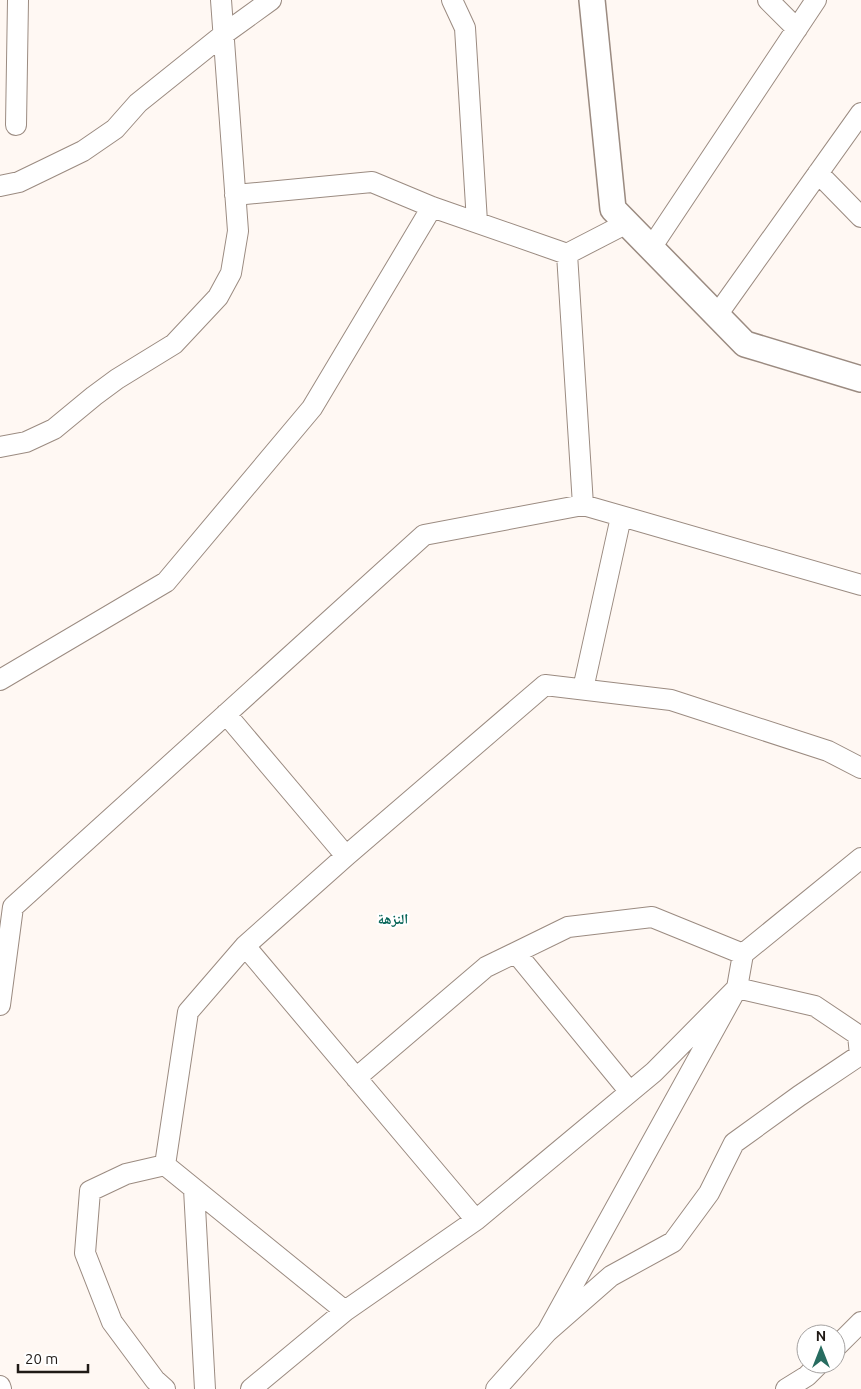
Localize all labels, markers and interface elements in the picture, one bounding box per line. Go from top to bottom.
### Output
district label: النزهة [378,911,408,927]
north arrow [796,1324,846,1374]
text: N [816,1328,826,1344]
scale bar [18,1342,88,1374]
text: 20 m [25,1350,58,1367]

